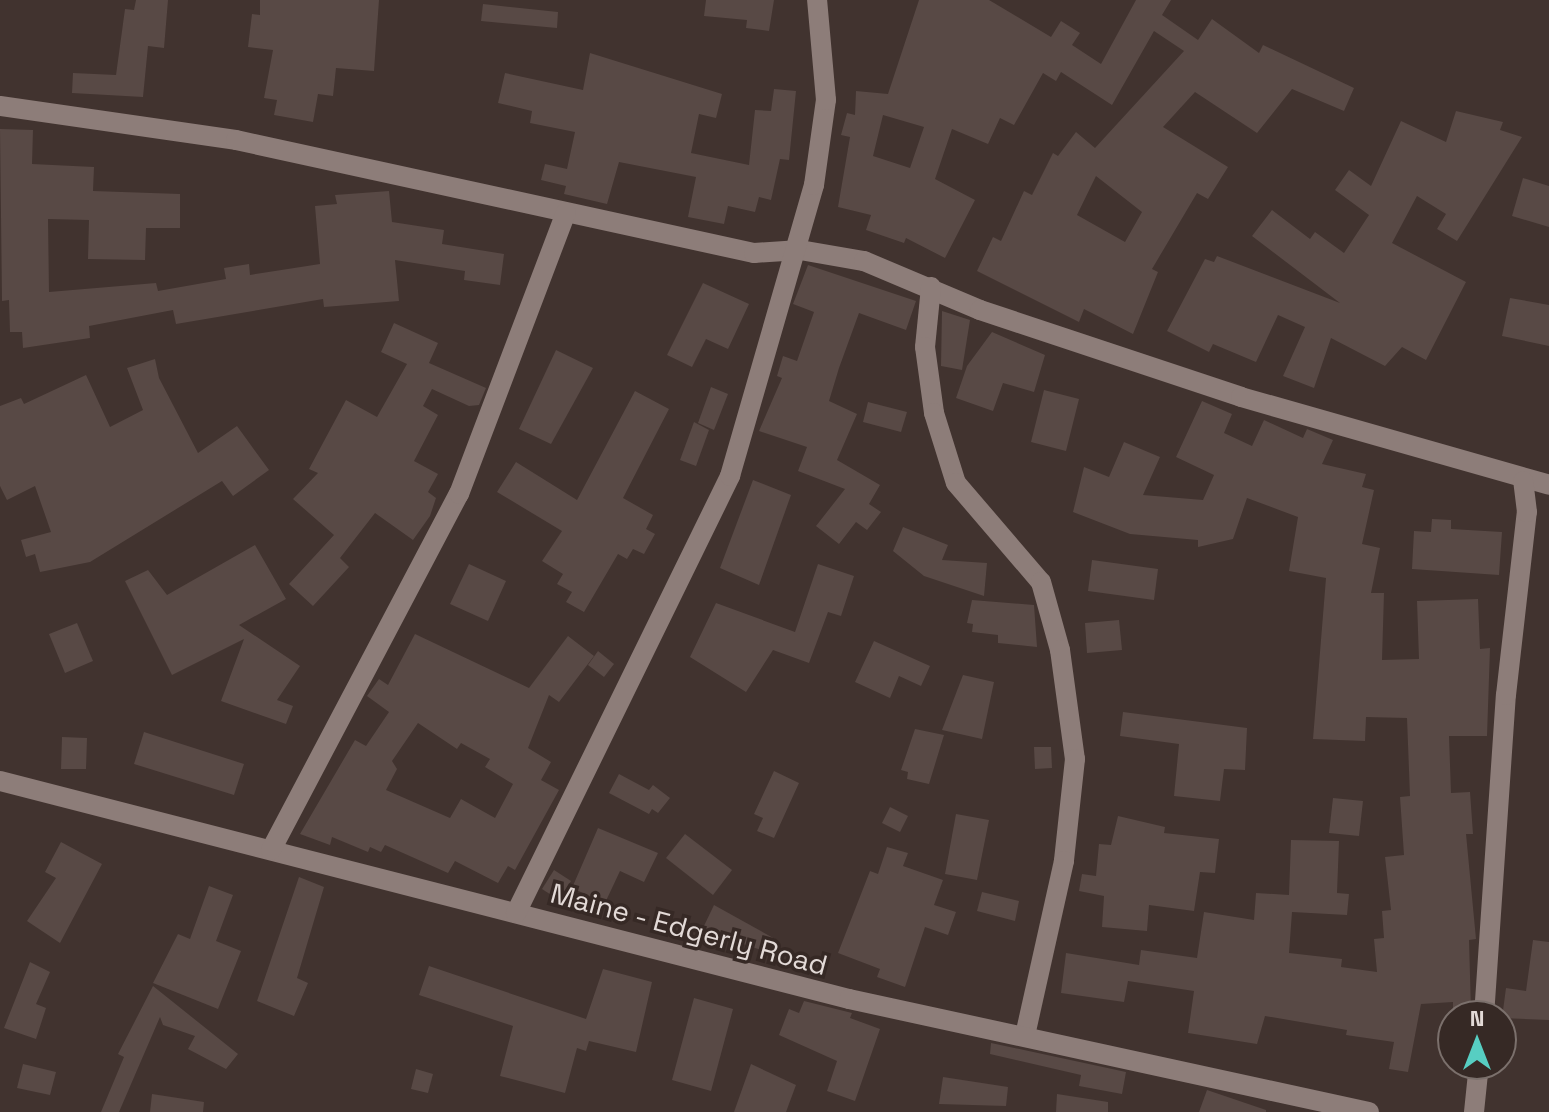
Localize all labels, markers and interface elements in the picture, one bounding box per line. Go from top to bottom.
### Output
street label: Maine - Edgerly Road [546,876,832,982]
north arrow [1437,1000,1517,1080]
text: N [1470,1004,1484,1032]

